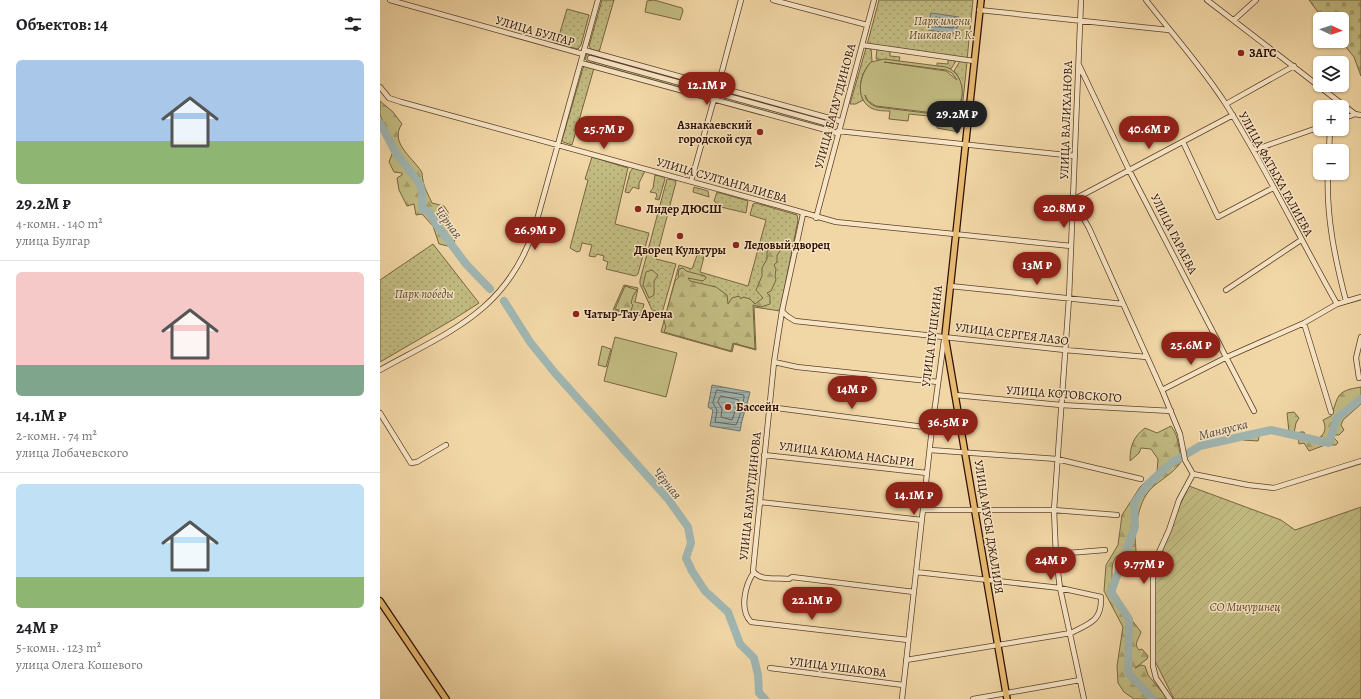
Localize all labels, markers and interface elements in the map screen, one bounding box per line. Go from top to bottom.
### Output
street label: УЛИЦА БУЛГАР [494,12,577,50]
north arrow [1313,12,1349,48]
map controls [1313,12,1349,180]
text: Объектов: 14 [16,13,108,36]
icon: filters [342,13,364,35]
park label: Парк имени Ишкаева Р. К. [909,13,975,43]
street label: УЛИЦА БАГАУТДИНОВА [811,41,860,170]
place label: ЗАГС [1249,45,1277,61]
marker: ЗАГС [1236,48,1246,58]
button: layers [1313,56,1349,92]
street label: УЛИЦА ВАЛИХАНОВА [1056,59,1076,180]
pin: 12.1M ₽ [670,72,744,106]
text: 12.1M ₽ [688,76,726,93]
icon: home [154,86,226,158]
button: + [1313,100,1349,136]
pin: 29.2M ₽ [920,101,994,135]
text: 29.2M ₽ [936,105,978,122]
street label: УЛИЦА ФАТЫХА ГАЛИЕВА [1235,109,1317,240]
pin: 25.7M ₽ [567,116,641,150]
pin: 40.6M ₽ [1112,116,1186,150]
place label: Азнакаевский городской суд [676,117,752,147]
text: 25.7M ₽ [584,120,624,137]
text: 40.6M ₽ [1128,120,1170,137]
marker: Азнакаевский городской суд [755,127,765,137]
button: − [1313,144,1349,180]
street label: УЛИЦА СУЛТАНГАЛИЕВА [655,154,790,207]
street label: УЛИЦА ГАРАЕВА [1147,191,1202,278]
text: 29.2M ₽ [16,192,71,215]
pin: 20.8M ₽ [1027,195,1101,229]
text: 20.8M ₽ [1043,199,1085,216]
place label: Лидер ДЮСШ [646,201,722,217]
water label: Чёрная [431,203,466,242]
marker: Лидер ДЮСШ [633,204,643,214]
text: 4-комн. · 140 m² [16,215,103,232]
pin: 26.9M ₽ [498,217,572,251]
text: 26.9M ₽ [514,221,556,238]
marker: Дворец Культуры [675,231,685,241]
text: улица Булгар [16,232,90,249]
place label: Ледовый дворец [744,237,830,253]
marker: Ледовый дворец [731,240,741,250]
place label: Дворец Культуры [634,242,726,258]
pin: 13M ₽ [1009,252,1065,286]
text: 13M ₽ [1022,256,1052,273]
street label: УЛИЦА ПУШКИНА [918,283,946,388]
park label: Парк победы [394,286,454,302]
icon: home [154,298,226,370]
place label: Чатыр-Тау Арена [584,306,673,322]
marker: Чатыр-Тау Арена [571,309,581,319]
street label: УЛИЦА СЕРГЕЯ ЛАЗО [954,319,1070,349]
pin: 25.6M ₽ [1154,332,1228,366]
text: 25.6M ₽ [1170,336,1212,353]
pin: 14M ₽ [824,376,880,410]
text: 14M ₽ [837,380,867,397]
street label: УЛИЦА КОТОВСКОГО [1006,382,1122,406]
place label: Бассейн [736,399,779,415]
marker: Бассейн [723,402,733,412]
text: 14.1M ₽ [16,404,67,427]
pin: 36.5M ₽ [911,409,985,443]
text: 36.5M ₽ [928,413,968,430]
water label: Маняуска [1197,415,1250,444]
text: 2-комн. · 74 m² [16,427,97,444]
street label: УЛИЦА БАГАУТДИНОВА [735,430,765,561]
street label: УЛИЦА КАЮМА НАСЫРИ [778,438,916,470]
text: улица Лобачевского [16,444,128,461]
street label: УЛИЦА МУСЫ ДЖАЛИЛЯ [970,459,1008,595]
water label: Чёрная [649,464,686,503]
pin: 14.1M ₽ [877,482,951,516]
text: 14.1M ₽ [895,486,933,503]
icon: home [154,510,226,582]
pin: 24M ₽ [1023,547,1079,581]
text: 24M ₽ [1035,551,1067,568]
pin: 9.77M ₽ [1107,551,1181,585]
text: 9.77M ₽ [1124,555,1164,572]
pin: 22.1M ₽ [775,587,849,621]
text: 22.1M ₽ [792,591,832,608]
park label: СО Мичуринец [1210,599,1280,615]
text: 24M ₽ [16,616,58,639]
text: 5-комн. · 123 m² [16,639,101,656]
street label: УЛИЦА УШАКОВА [789,653,888,681]
text: улица Олега Кошевого [16,656,143,673]

